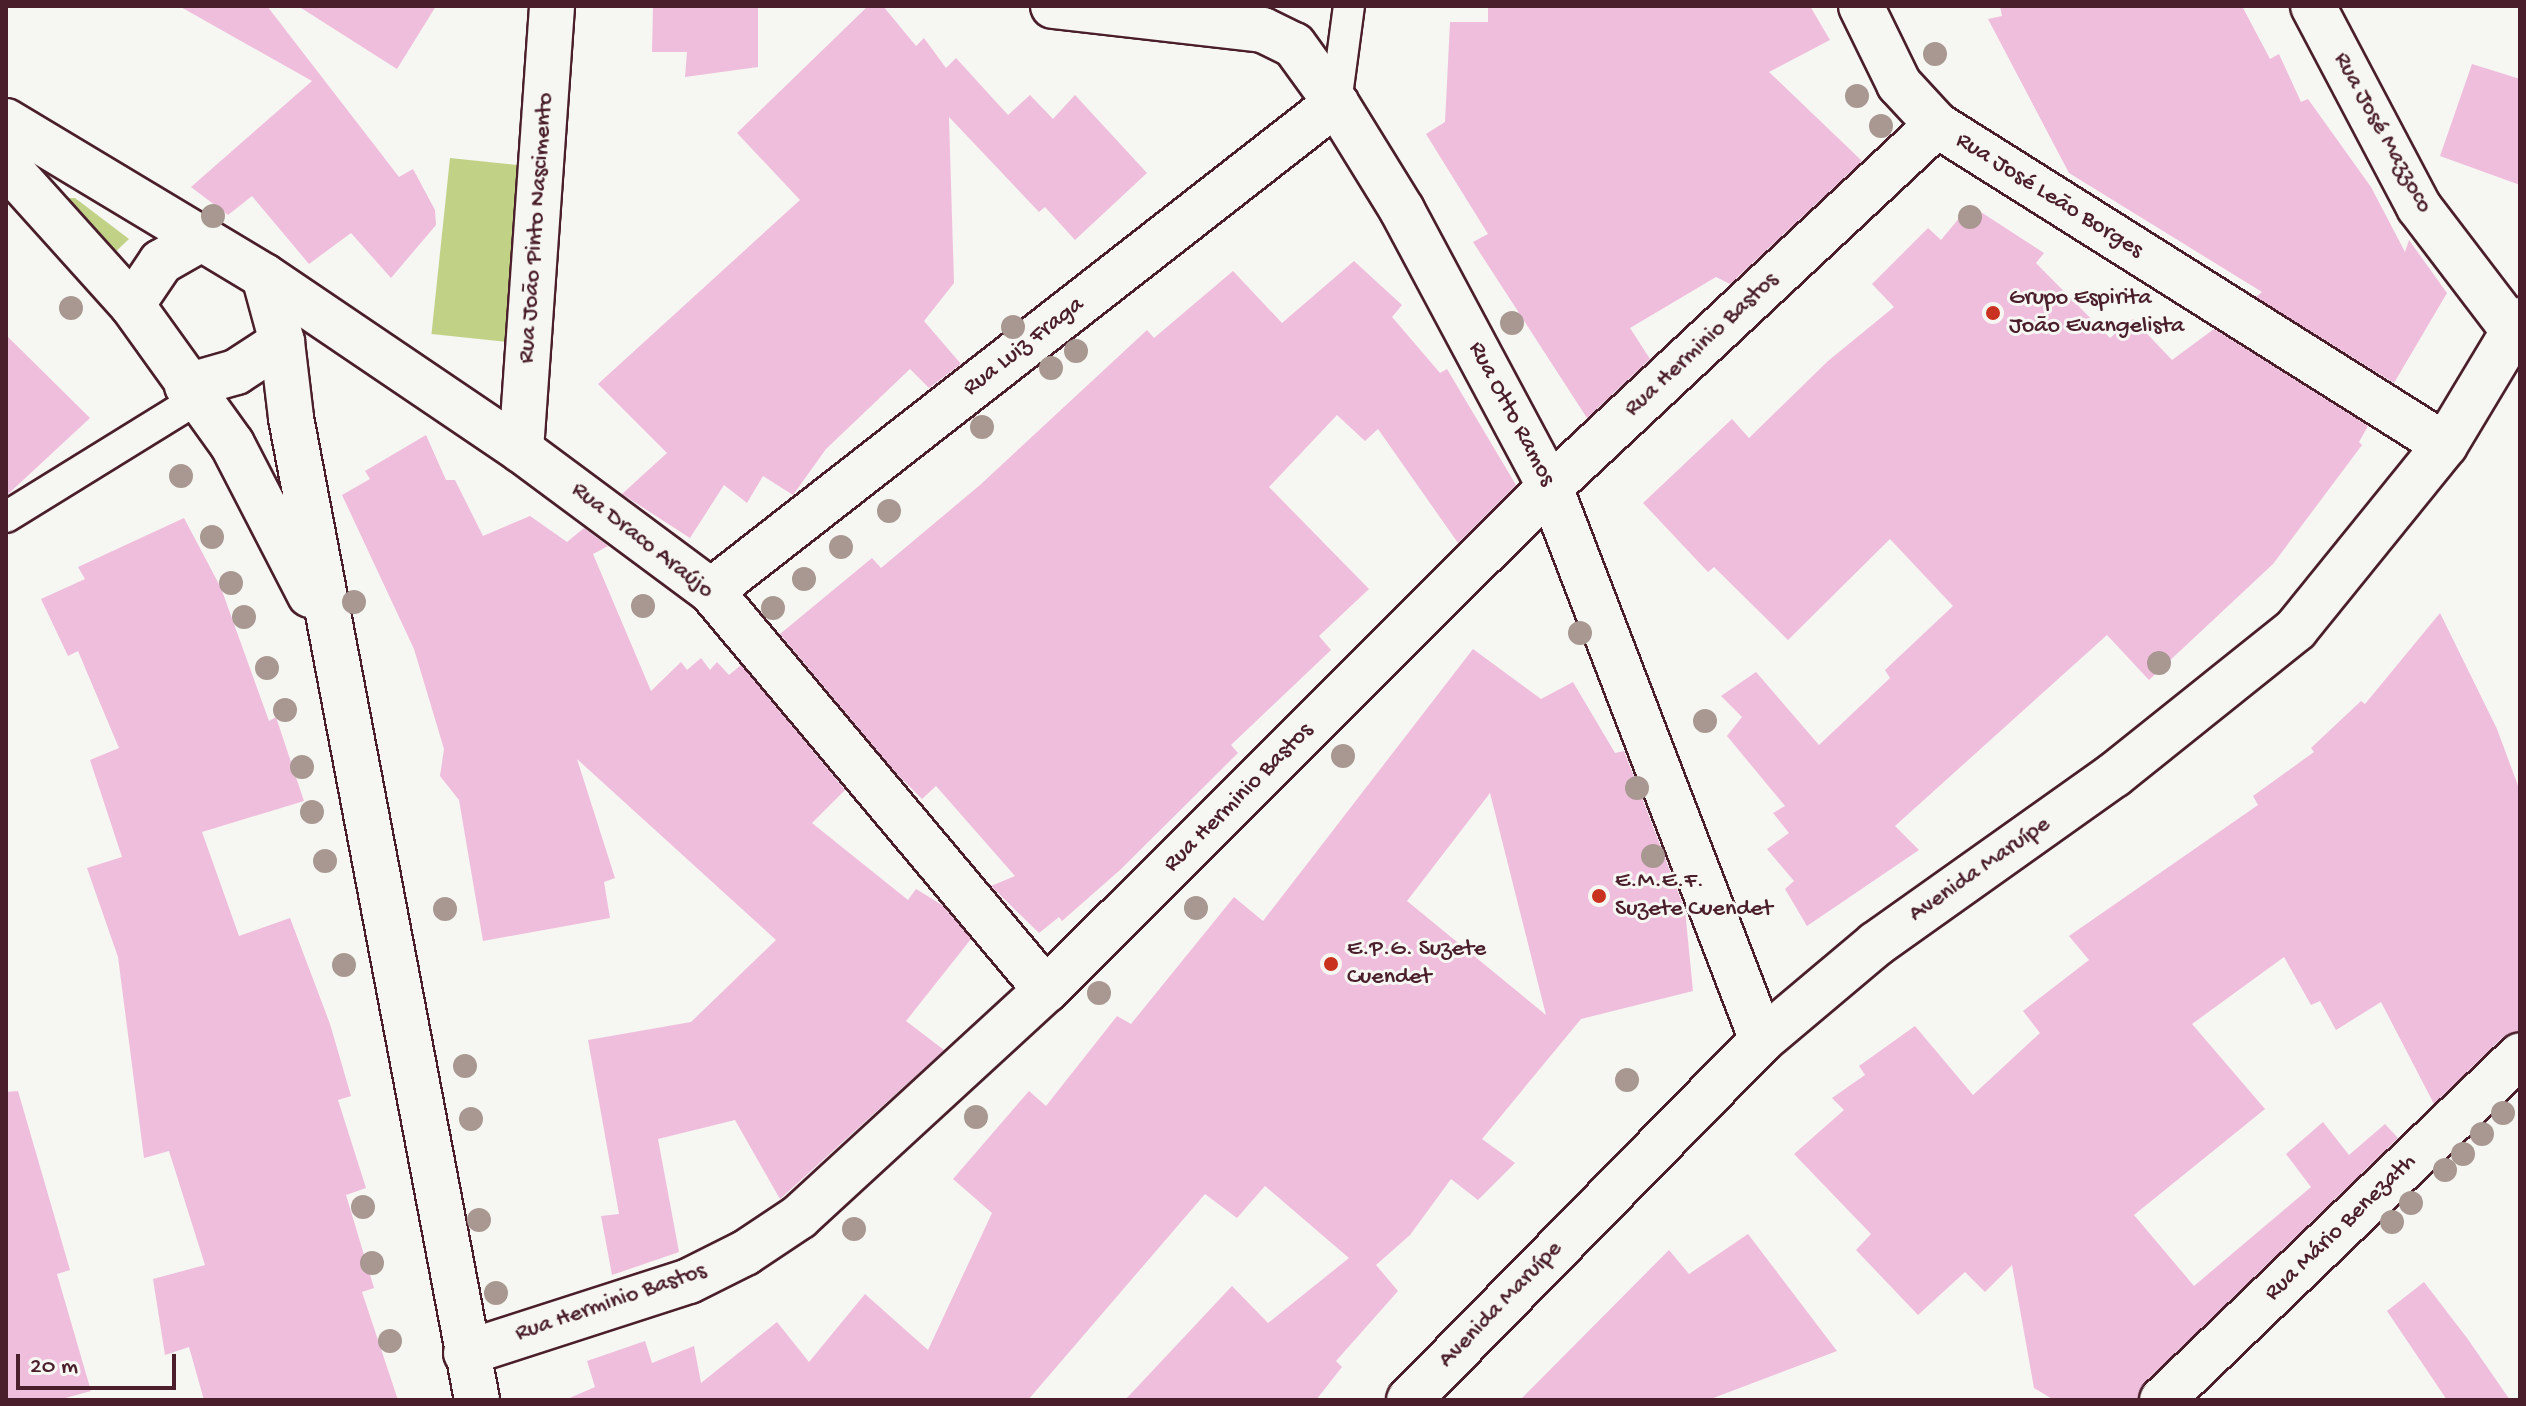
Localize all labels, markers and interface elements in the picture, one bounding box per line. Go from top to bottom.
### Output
street label: Rua José Mazzoco [2326,48,2438,218]
street label: Rua João Pinto Nascimento [513,92,561,364]
street label: Rua José Leão Borges [1950,127,2148,265]
street label: Rua Herminio Bastos [1619,266,1785,424]
place label: Grupo Espirita João Evangelista [2009,285,2184,341]
street label: Rua Luiz Fraga [958,291,1090,403]
marker: Grupo Espirita João Evangelista [1984,304,2002,322]
street label: Rua Otto Ramos [1461,337,1561,491]
street label: Rua Draco Araújo [565,476,719,606]
street label: Rua Herminio Bastos [1158,717,1320,879]
street label: Avenida Maruípe [1904,811,2056,929]
place label: E.M.E.F. Suzete Cuendet [1615,868,1773,924]
marker: E.M.E.F. Suzete Cuendet [1590,887,1608,905]
place label: E.P.G. Suzete Cuendet [1347,936,1486,992]
marker: E.P.G. Suzete Cuendet [1322,955,1340,973]
street label: Rua Mário Benezath [2259,1148,2423,1308]
street label: Avenida Maruípe [1433,1235,1569,1375]
street label: Rua Herminio Bastos [512,1257,710,1349]
scale bar [20,1338,180,1388]
text: 20 m [30,1353,78,1382]

